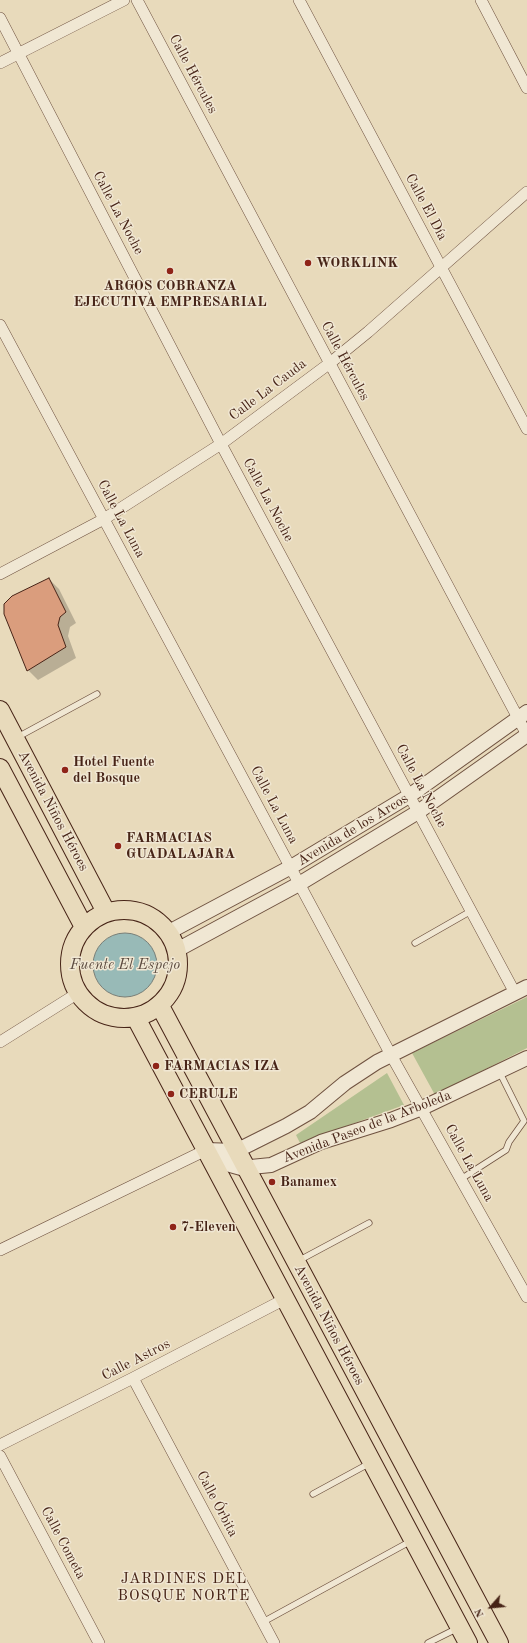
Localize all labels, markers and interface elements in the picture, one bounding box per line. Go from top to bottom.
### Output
street label: Calle Hércules [165,32,221,116]
street label: Calle La Noche [89,168,147,258]
street label: Calle El Día [401,171,451,243]
place label: WORKLINK [316,255,398,271]
marker: WORKLINK [303,258,313,268]
marker: ARGOS COBRANZA EJECUTIVA EMPRESARIAL [165,266,175,276]
place label: ARGOS COBRANZA EJECUTIVA EMPRESARIAL [73,278,267,310]
street label: Calle Hércules [317,319,373,403]
street label: Calle La Cauda [226,355,310,425]
street label: Calle La Noche [239,455,297,545]
street label: Calle La Luna [93,477,149,561]
street label: Calle La Noche [392,741,450,831]
street label: Avenida Niños Héroes [14,748,92,874]
place label: Hotel Fuente del Bosque [73,754,155,786]
street label: Calle La Luna [246,763,302,847]
marker: Hotel Fuente del Bosque [60,765,70,775]
street label: Avenida de los Arcos [294,790,412,870]
place label: FARMACIAS GUADALAJARA [126,830,235,862]
marker: FARMACIAS GUADALAJARA [113,841,123,851]
water label: Fuente El Espejo [70,956,180,974]
place label: FARMACIAS IZA [164,1058,280,1074]
marker: FARMACIAS IZA [151,1061,161,1071]
place label: CERULE [179,1086,238,1102]
street label: Avenida Paseo de la Arboleda [280,1087,454,1167]
marker: CERULE [166,1089,176,1099]
street label: Calle La Luna [441,1121,497,1205]
place label: Banamex [280,1174,337,1190]
marker: Banamex [267,1177,277,1187]
place label: 7-Eleven [181,1219,236,1235]
marker: 7-Eleven [168,1222,178,1232]
street label: Avenida Niños Héroes [290,1262,368,1388]
street label: Calle Astros [99,1336,173,1384]
street label: Calle Órbita [193,1468,241,1540]
street label: Calle Cometa [37,1504,89,1582]
district label: JARDINES DEL BOSQUE NORTE [118,1570,250,1605]
north arrow [471,1587,511,1627]
text: N [473,1606,487,1619]

